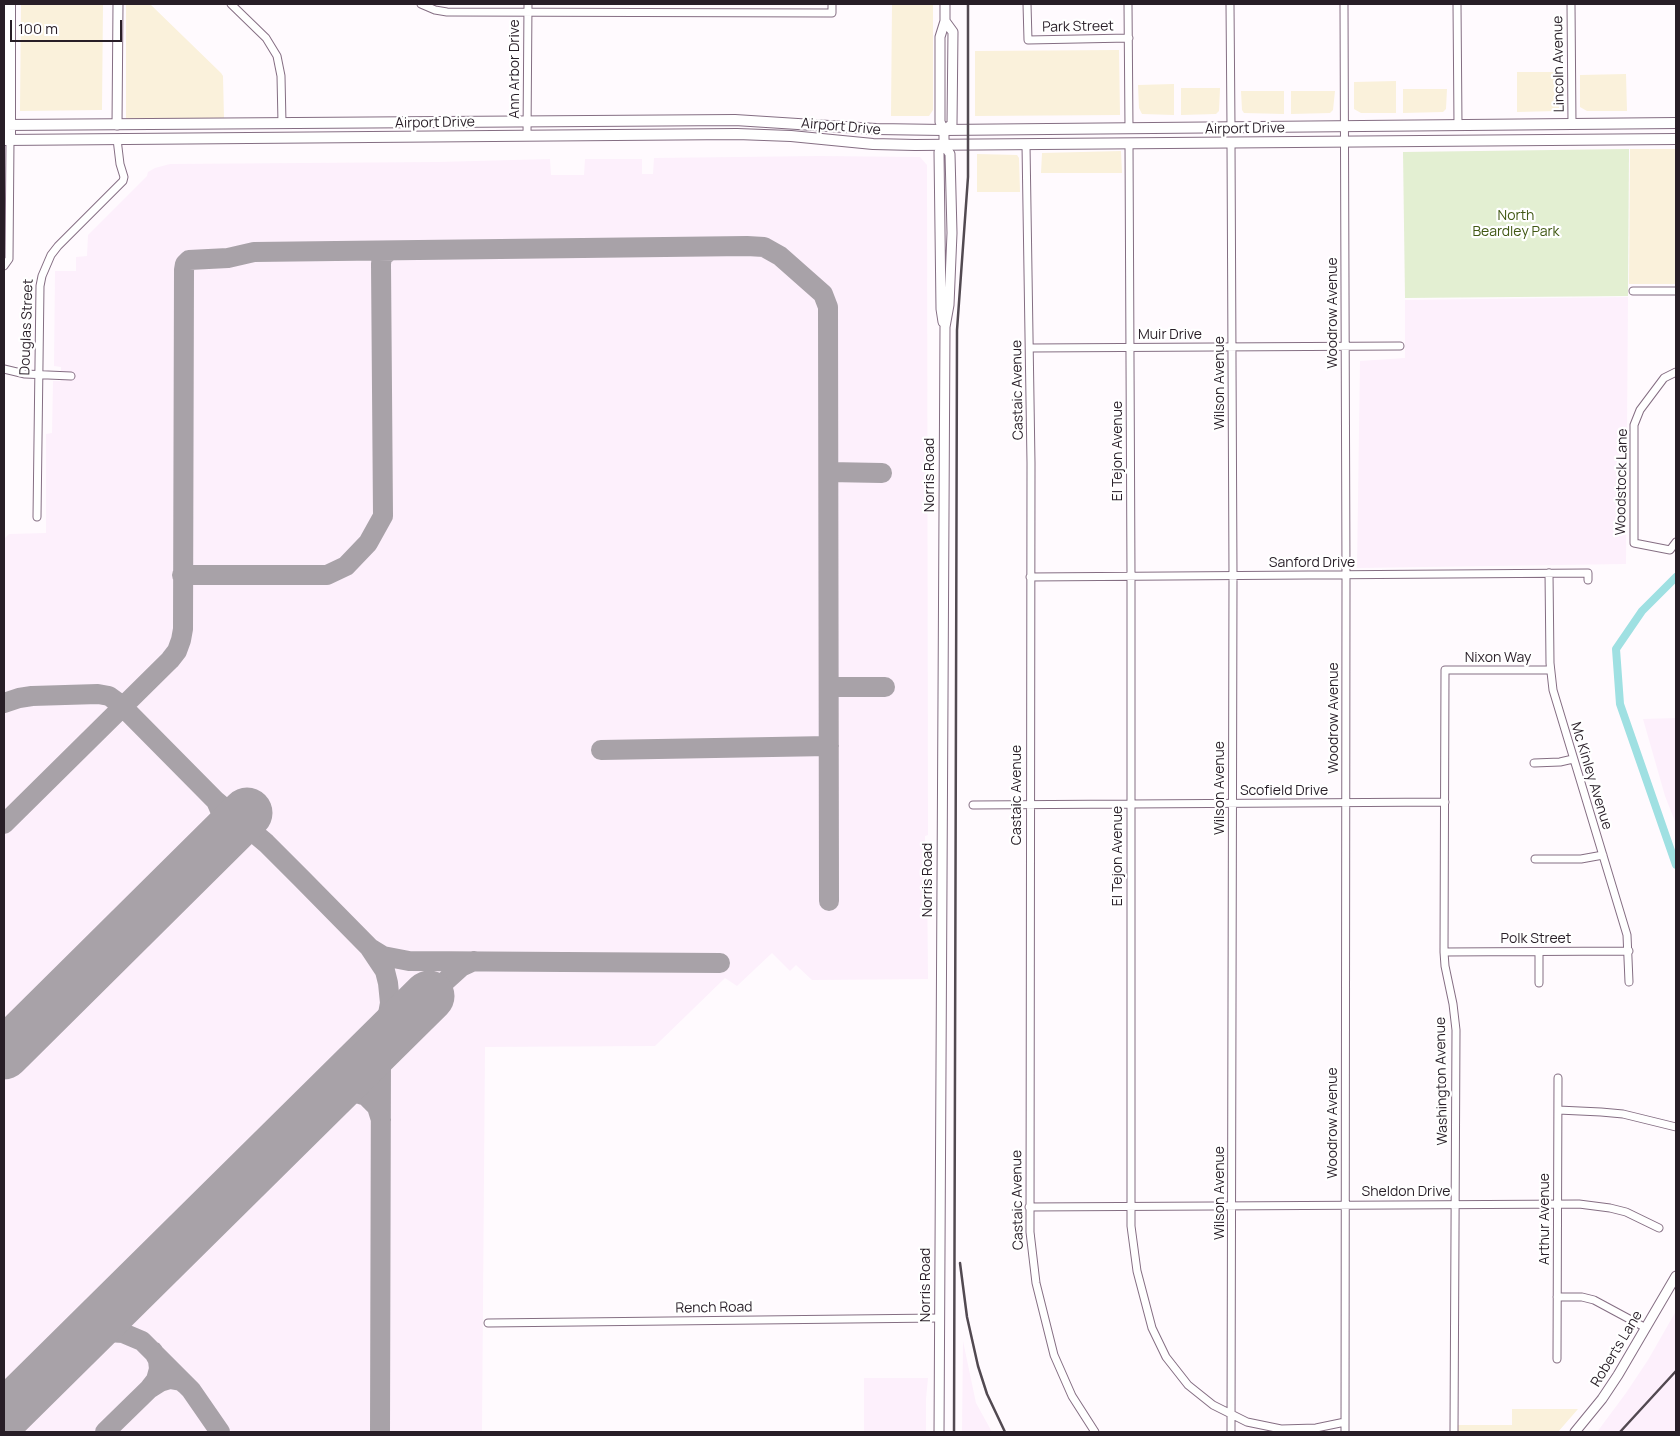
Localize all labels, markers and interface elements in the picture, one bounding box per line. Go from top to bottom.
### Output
scale bar [12,10,125,42]
street label: Lincoln Avenue [1550,15,1568,113]
text: 100 m [18,18,58,39]
street label: Park Street [1042,18,1114,36]
street label: Ann Arbor Drive [507,19,523,119]
street label: Airport Drive [395,114,475,132]
street label: Airport Drive [800,115,882,139]
street label: Airport Drive [1205,120,1285,138]
park label: North Beardley Park [1473,208,1559,240]
street label: Woodrow Avenue [1325,257,1341,369]
street label: Douglas Street [17,278,37,376]
street label: Muir Drive [1138,327,1202,343]
street label: Wilson Avenue [1212,336,1228,430]
street label: Castaic Avenue [1009,340,1027,440]
street label: El Tejon Avenue [1110,401,1126,501]
street label: Woodstock Lane [1613,428,1631,536]
street label: Norris Road [922,438,938,512]
street label: Sanford Drive [1269,555,1355,571]
street label: Nixon Way [1465,650,1531,666]
street label: Woodrow Avenue [1326,662,1342,774]
street label: Mc Kinley Avenue [1567,720,1615,832]
street label: Wilson Avenue [1212,741,1228,835]
street label: Castaic Avenue [1009,745,1025,845]
street label: Scofield Drive [1240,783,1328,799]
street label: El Tejon Avenue [1110,806,1126,906]
street label: Norris Road [920,843,936,917]
street label: Polk Street [1501,931,1571,947]
street label: Washington Avenue [1432,1017,1452,1145]
street label: Woodrow Avenue [1325,1067,1341,1179]
street label: Wilson Avenue [1212,1146,1228,1240]
street label: Castaic Avenue [1009,1150,1027,1250]
street label: Arthur Avenue [1537,1173,1553,1265]
street label: Sheldon Drive [1362,1184,1450,1200]
street label: Norris Road [918,1248,934,1322]
street label: Rench Road [675,1299,753,1317]
street label: Roberts Lane [1588,1308,1646,1390]

